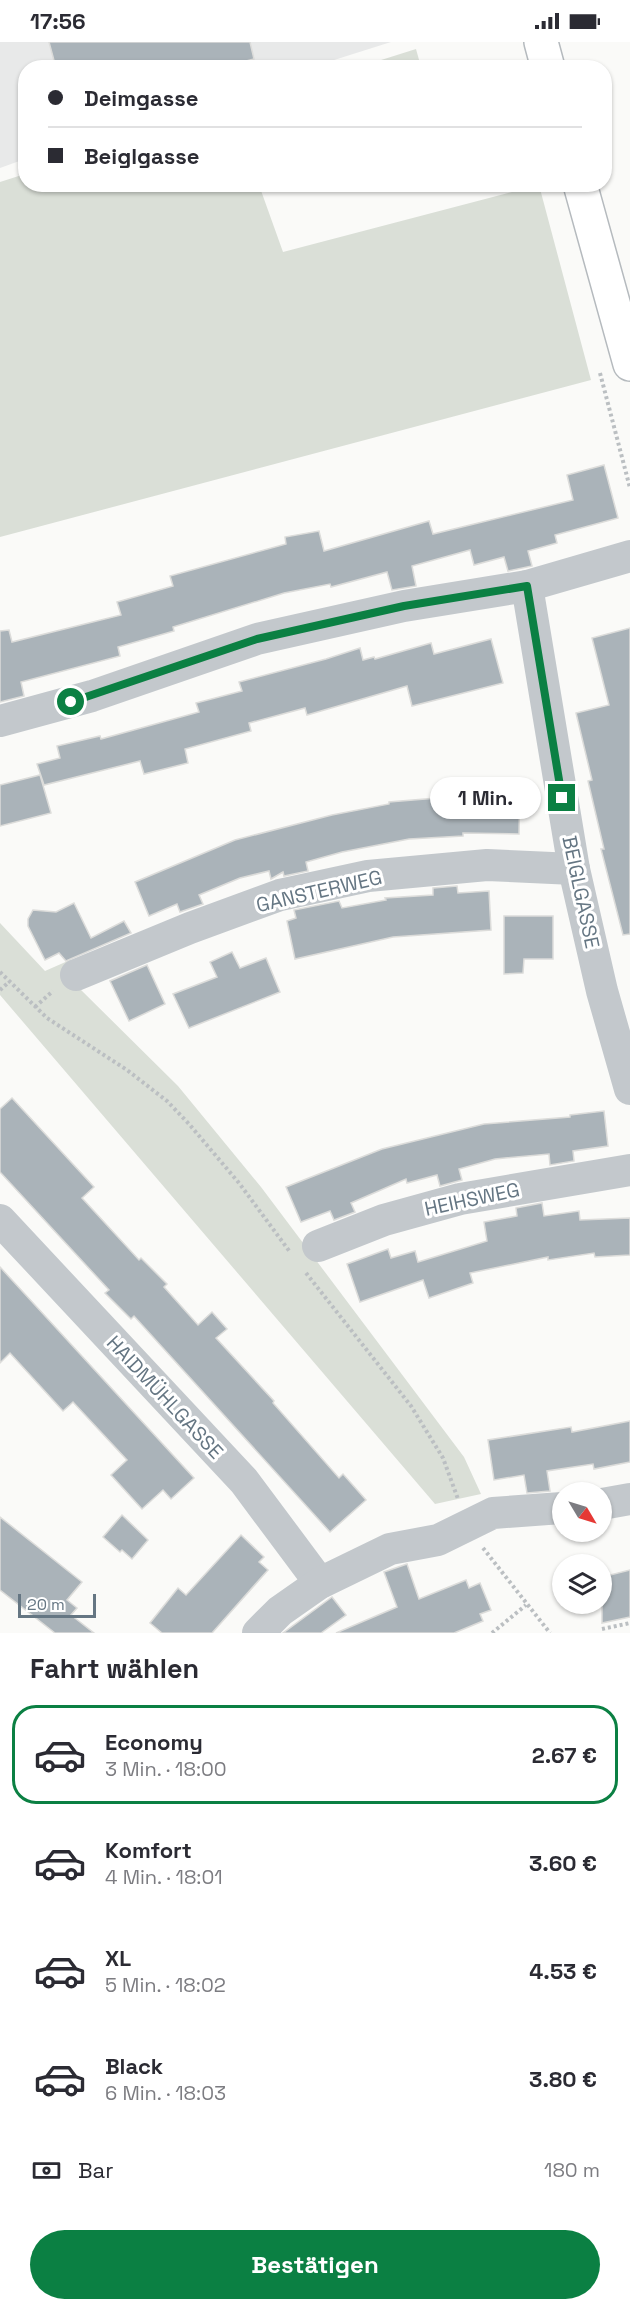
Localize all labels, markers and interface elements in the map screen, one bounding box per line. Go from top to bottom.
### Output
text: 17:56 [30,7,85,35]
text: Deimgasse [84,84,198,112]
text: Beiglgasse [84,142,199,170]
route start [57,688,84,715]
callout: 1 Min. [430,777,541,819]
route end [548,784,575,811]
text: 1 Min. [458,785,513,811]
street label: BEIGLGASSE [556,833,606,951]
street label: GANSTERWEG [254,864,384,918]
street label: HEIHSWEG [422,1176,522,1222]
street label: HAIDMÜHLGASSE [101,1330,229,1464]
north arrow [552,1482,612,1542]
map controls [552,1482,612,1614]
button: layers [552,1554,612,1614]
scale bar [18,1591,96,1618]
text: 20 m [27,1594,65,1615]
text: Fahrt wählen [30,1651,199,1686]
icon: car [33,1728,87,1782]
text: Economy [105,1728,203,1756]
text: 2.67 € [532,1741,597,1769]
text: 3 Min. · 18:00 [105,1756,227,1782]
icon: car [33,1836,87,1890]
text: Komfort [105,1836,192,1864]
text: 3.60 € [529,1849,597,1877]
text: 4 Min. · 18:01 [105,1864,223,1890]
icon: car [33,1944,87,1998]
text: XL [105,1944,131,1972]
text: 4.53 € [529,1957,597,1985]
text: 5 Min. · 18:02 [105,1972,226,1998]
icon: car [33,2052,87,2106]
text: Black [105,2052,163,2080]
text: 3.80 € [529,2065,597,2093]
text: 6 Min. · 18:03 [105,2080,226,2106]
icon: cash [30,2154,63,2187]
text: Bar [78,2156,114,2184]
text: 180 m [544,2157,600,2183]
button: Bestätigen [30,2230,600,2299]

